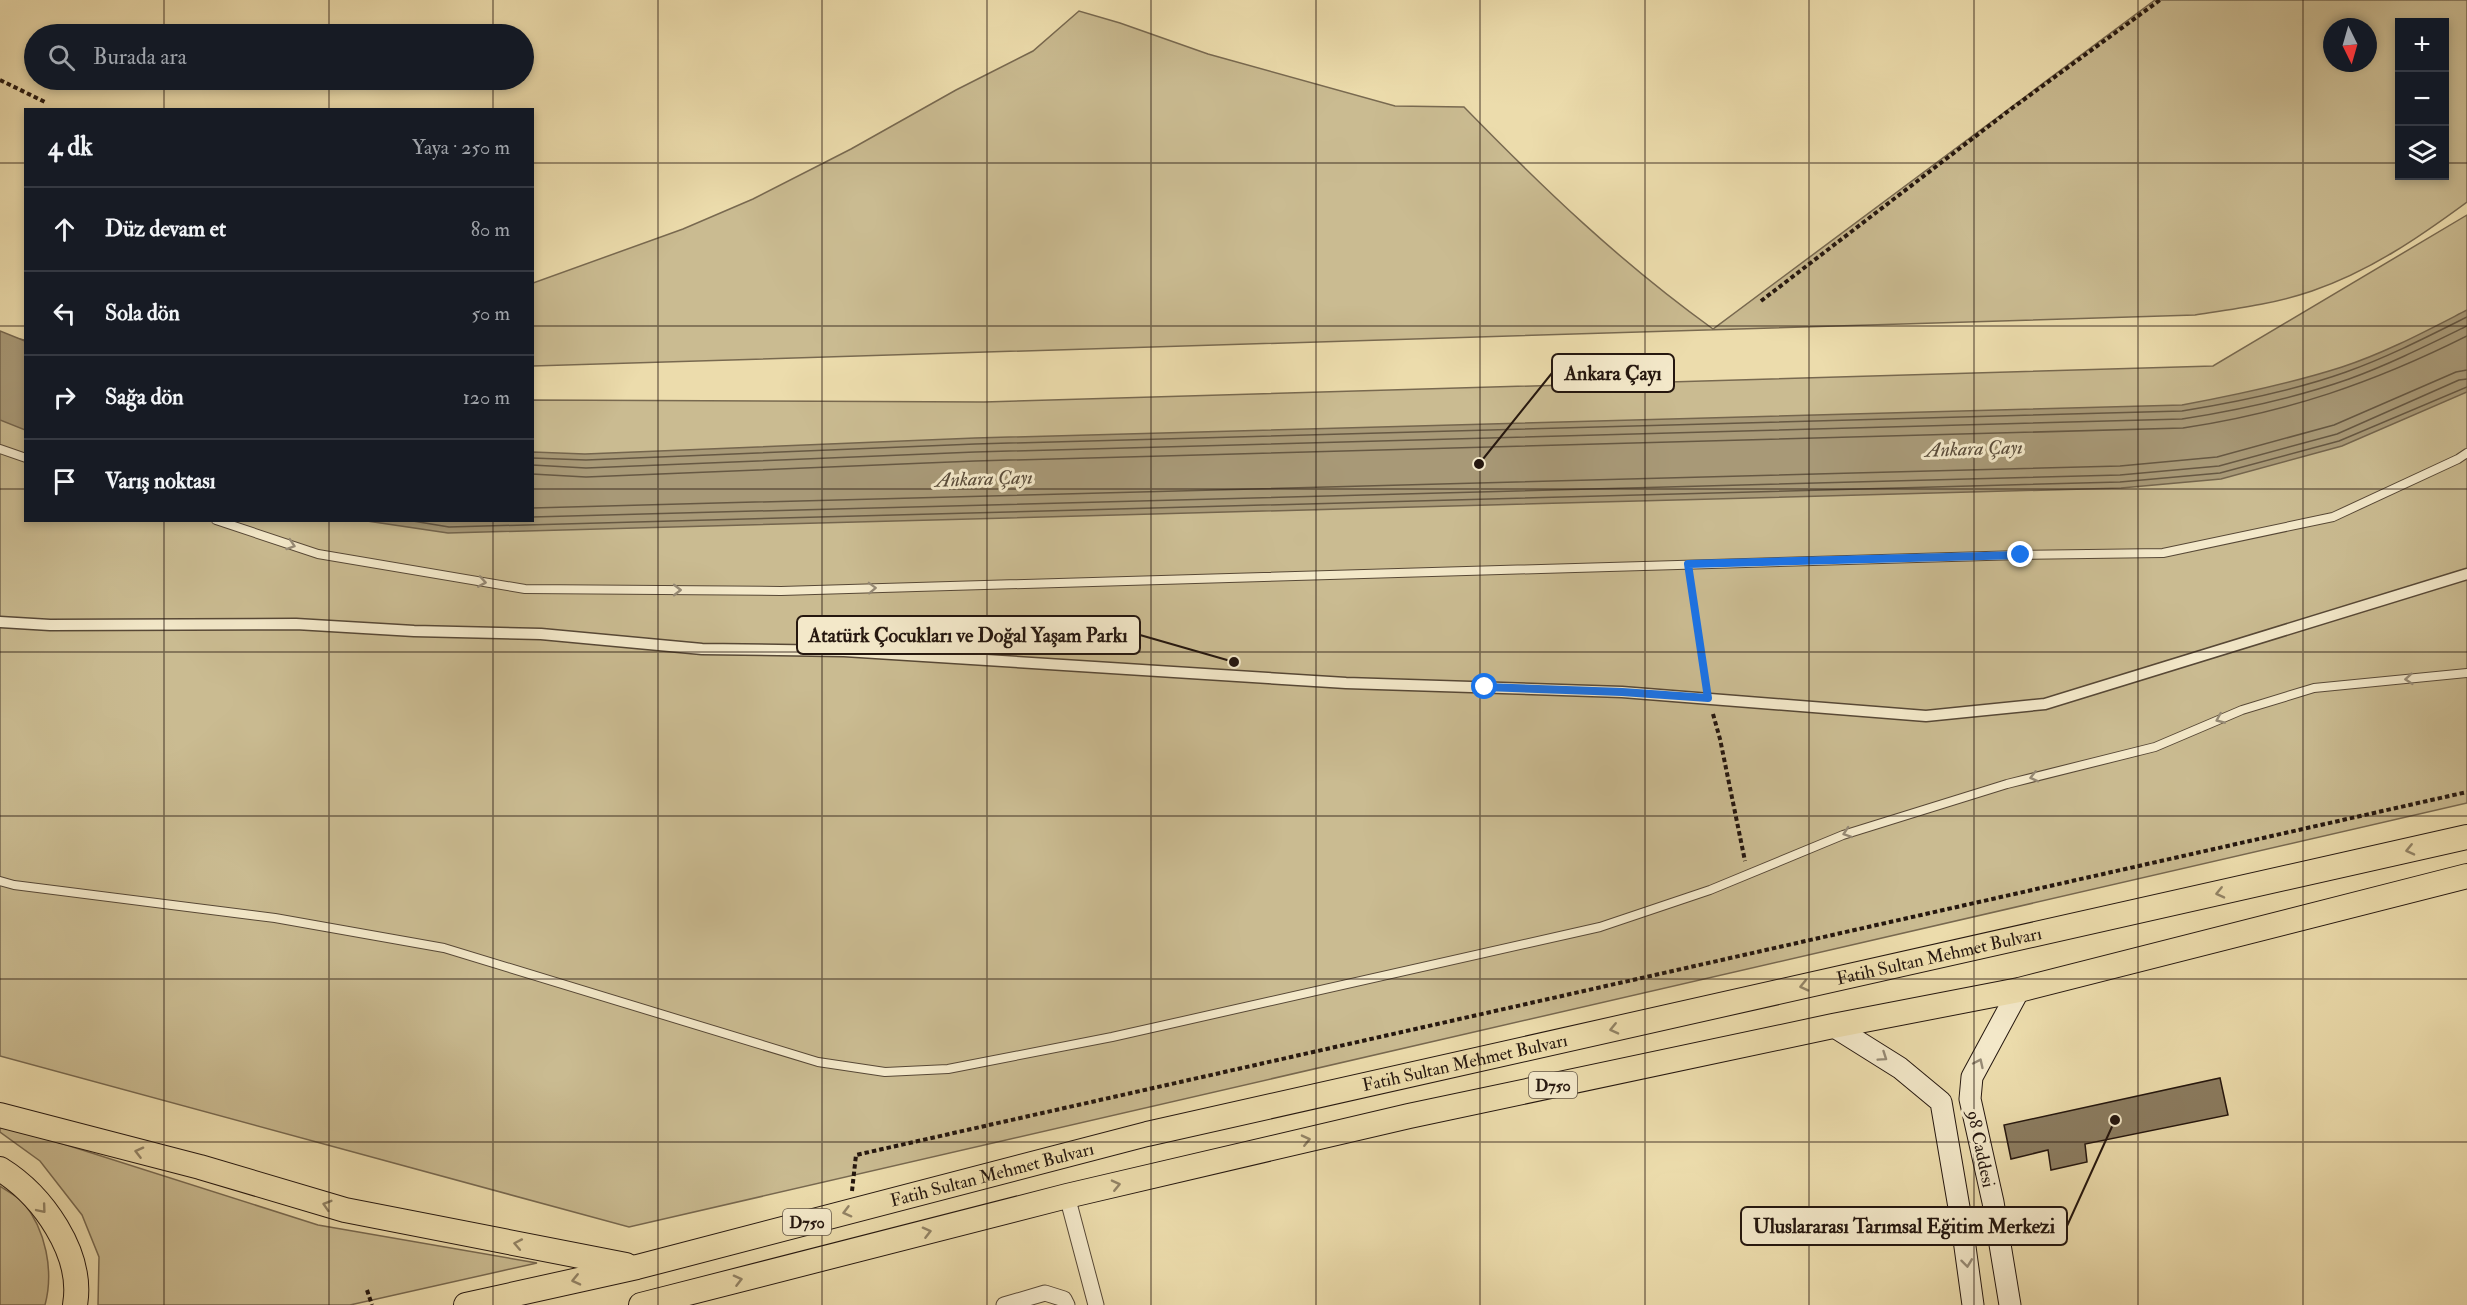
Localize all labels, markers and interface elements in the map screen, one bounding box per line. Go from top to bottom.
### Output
north arrow [2323,18,2377,72]
map controls [2395,18,2449,180]
button: + [2395,18,2449,72]
search box [24,24,534,90]
icon: search [45,41,78,74]
text: Burada ara [93,43,187,71]
button: − [2395,72,2449,126]
button: layers [2395,126,2449,180]
text: 4 dk [48,131,93,163]
text: Yaya · 250 m [412,135,510,160]
icon: ahead [48,213,81,246]
text: Düz devam et [105,215,226,243]
text: 80 m [471,217,510,242]
icon: left [48,297,81,330]
text: Sola dön [105,299,180,327]
text: 50 m [471,301,510,326]
callout: Ankara Çayı [1552,354,1674,392]
text: Ankara Çayı [1563,361,1662,387]
icon: right [48,381,81,414]
text: Sağa dön [105,383,184,411]
text: 120 m [463,385,510,410]
water label: Ankara Çayı [1923,434,2023,463]
water label: Ankara Çayı [933,464,1033,493]
icon: arrive [48,465,81,498]
text: Varış noktası [105,467,216,495]
one-way arrow [285,538,296,551]
route end [2007,541,2033,567]
one-way arrow [477,575,487,588]
one-way arrow [867,582,876,595]
one-way arrow [672,584,681,596]
callout: Atatürk Çocukları ve Doğal Yaşam Parkı [797,616,1140,654]
text: Atatürk Çocukları ve Doğal Yaşam Parkı [807,623,1128,649]
one-way arrow [2404,672,2413,685]
route start [1471,673,1497,699]
one-way arrow [2215,712,2226,724]
one-way arrow [2029,770,2039,783]
one-way arrow [1842,826,1853,839]
one-way arrow [2405,843,2415,856]
one-way arrow [2215,885,2225,898]
street label: Fatih Sultan Mehmet Bulvarı [1834,922,2044,991]
one-way arrow [1799,979,1809,992]
one-way arrow [1609,1022,1619,1035]
street label: Fatih Sultan Mehmet Bulvarı [1360,1029,1570,1097]
one-way arrow [1877,1049,1887,1061]
one-way arrow [1971,1058,1983,1069]
road number: D750 [1529,1072,1577,1098]
street label: 98 Caddesi [1961,1107,2000,1190]
one-way arrow [1301,1135,1311,1148]
street label: Fatih Sultan Mehmet Bulvarı [888,1137,1097,1212]
one-way arrow [134,1146,144,1159]
one-way arrow [1111,1179,1121,1192]
one-way arrow [322,1200,332,1212]
one-way arrow [35,1202,46,1213]
one-way arrow [842,1205,852,1218]
callout: Uluslararası Tarımsal Eğitim Merkezi [1741,1207,2067,1245]
road number: D750 [783,1209,831,1235]
text: Uluslararası Tarımsal Eğitim Merkezi [1753,1214,2056,1240]
one-way arrow [921,1227,932,1239]
one-way arrow [513,1238,523,1251]
one-way arrow [1961,1259,1973,1268]
one-way arrow [571,1273,581,1286]
one-way arrow [733,1275,743,1288]

